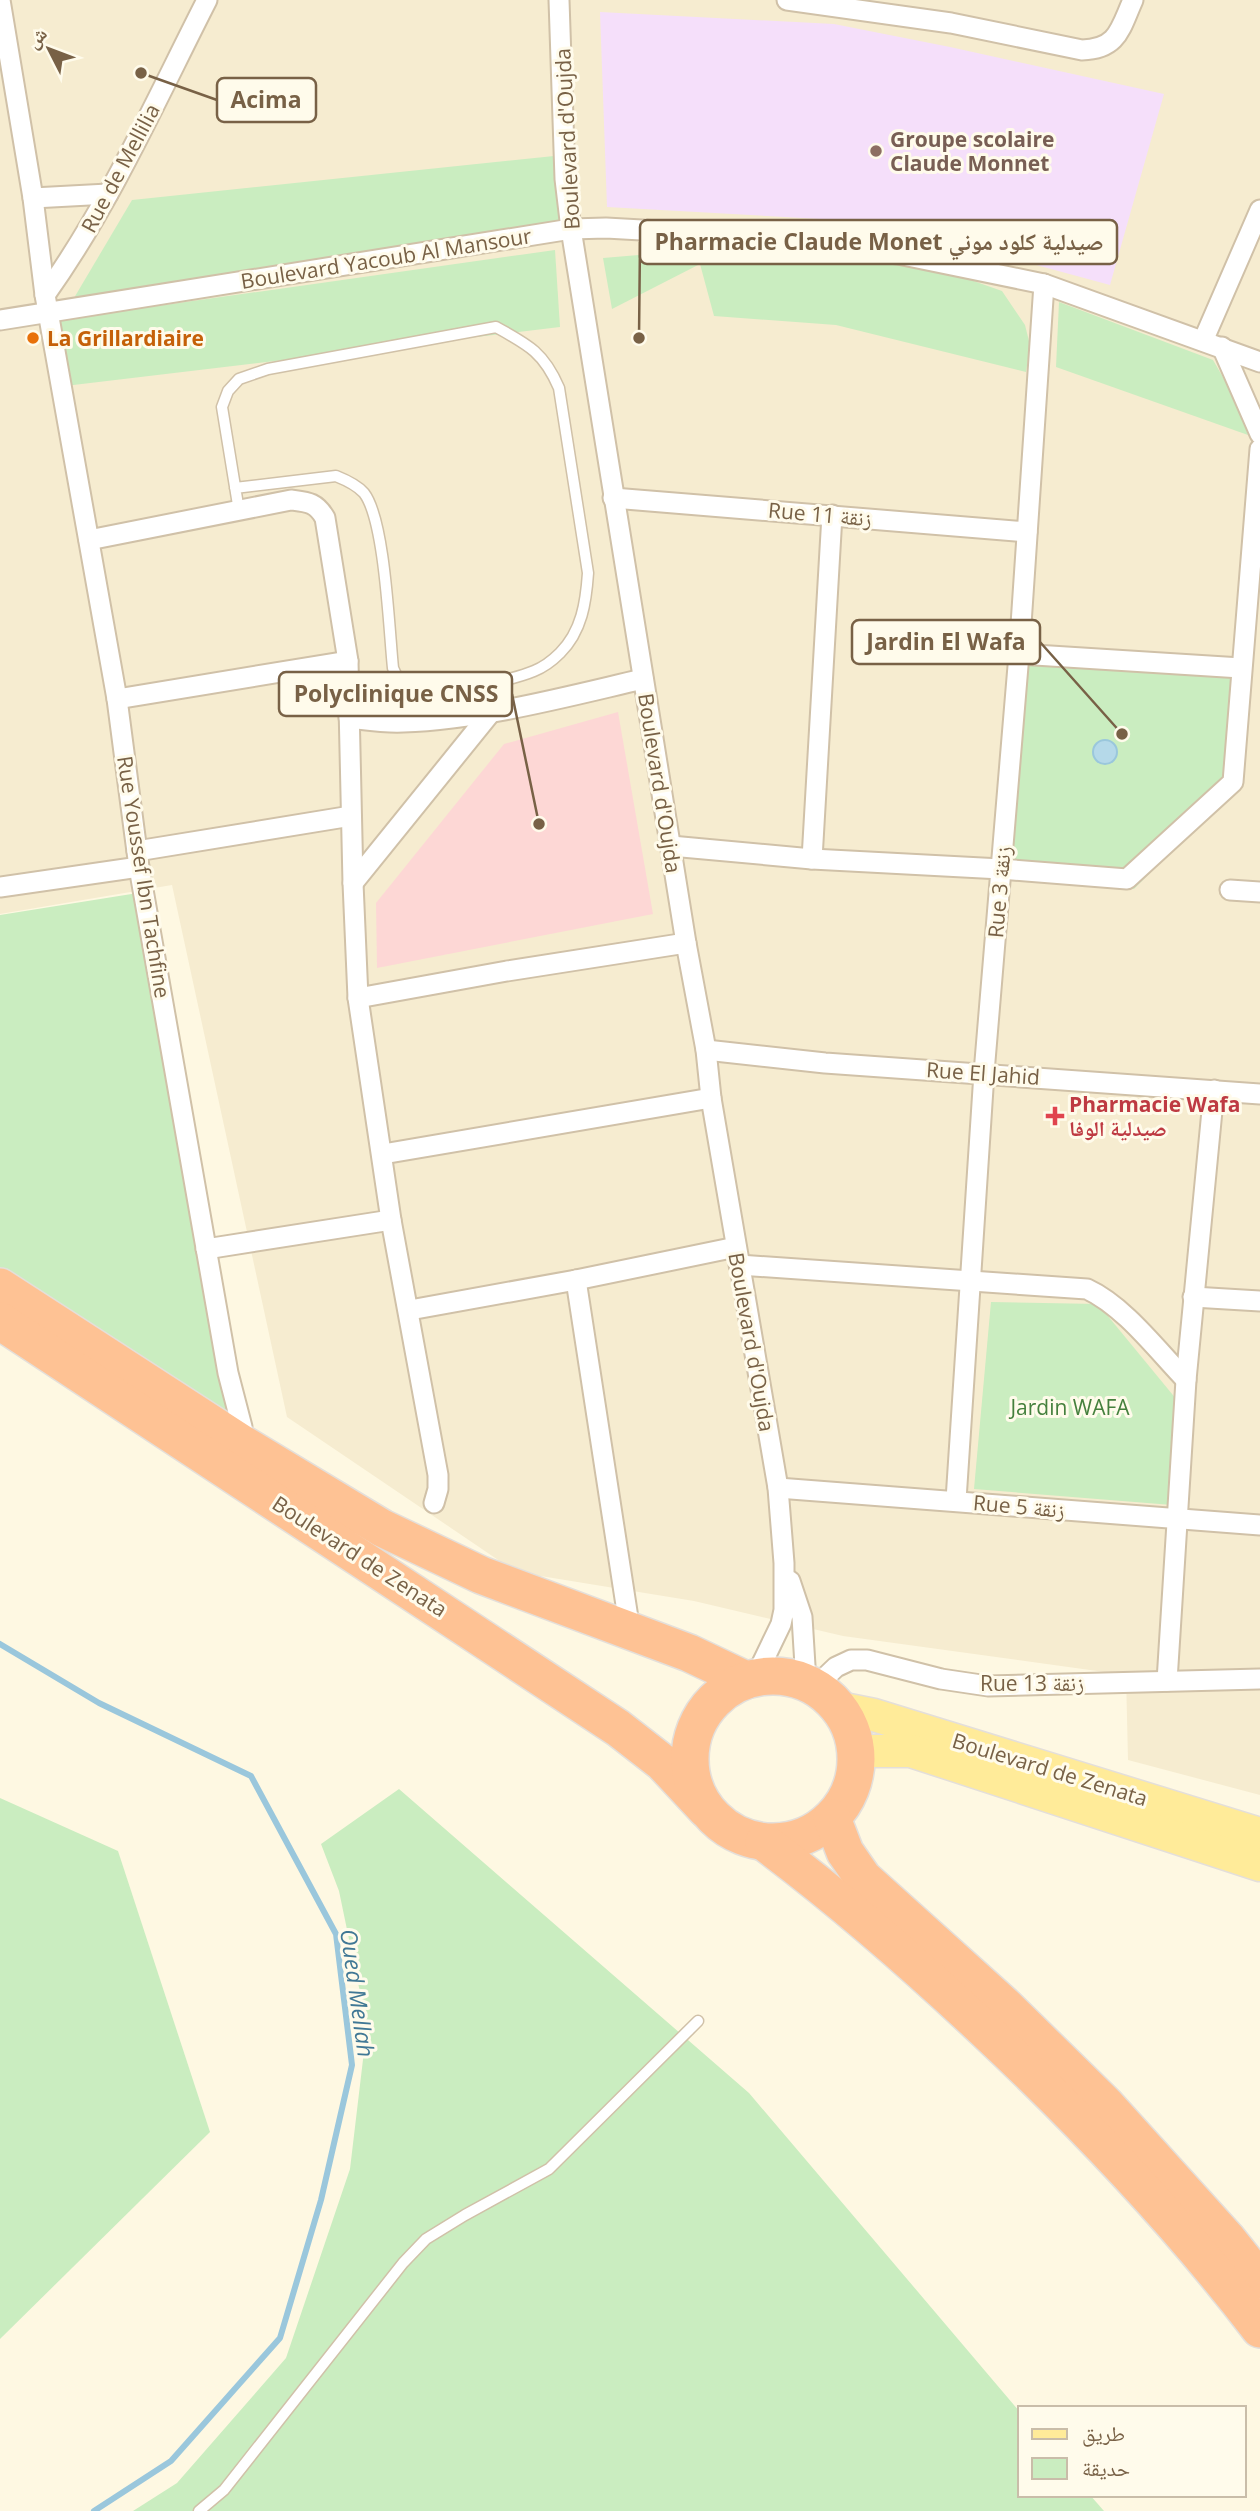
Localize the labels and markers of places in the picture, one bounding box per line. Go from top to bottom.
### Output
callout: Acima [217,78,316,122]
place label: Groupe scolaire Claude Monnet [890,125,1054,177]
marker: Groupe scolaire Claude Monnet [868,143,884,159]
callout: Pharmacie Claude Monet صيدلية كلود موني [640,220,1117,264]
place label: La Grillardiaire [47,324,204,352]
marker: La Grillardiaire [25,330,41,346]
callout: Jardin El Wafa [852,620,1040,664]
callout: Polyclinique CNSS [279,672,512,716]
place label: Pharmacie Wafa صيدلية الوفا [1069,1090,1240,1142]
marker: Pharmacie Wafa صيدلية الوفا [1047,1108,1063,1124]

